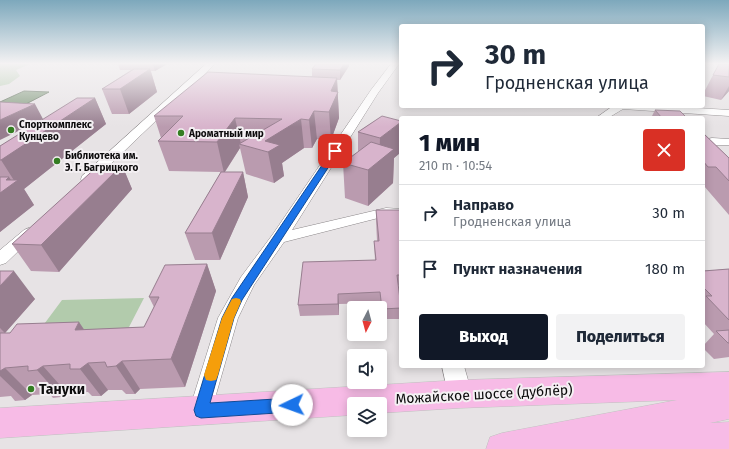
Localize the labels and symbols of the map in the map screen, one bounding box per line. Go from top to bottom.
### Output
place label: Спорткомплекс Кунцево [19,119,92,143]
marker: Спорткомплекс Кунцево [6,125,16,135]
marker: Ароматный мир [176,128,186,138]
place label: Ароматный мир [188,128,264,140]
pin [318,134,352,168]
place label: Библиотека им. Э. Г. Багрицкого [65,150,139,174]
marker: Библиотека им. Э. Г. Багрицкого [52,156,62,166]
north arrow [347,301,387,341]
place label: Тануки [39,381,85,398]
street label: Можайское шоссе (дублёр) [395,381,573,408]
marker: Тануки [26,384,36,394]
position arrow [271,384,313,426]

